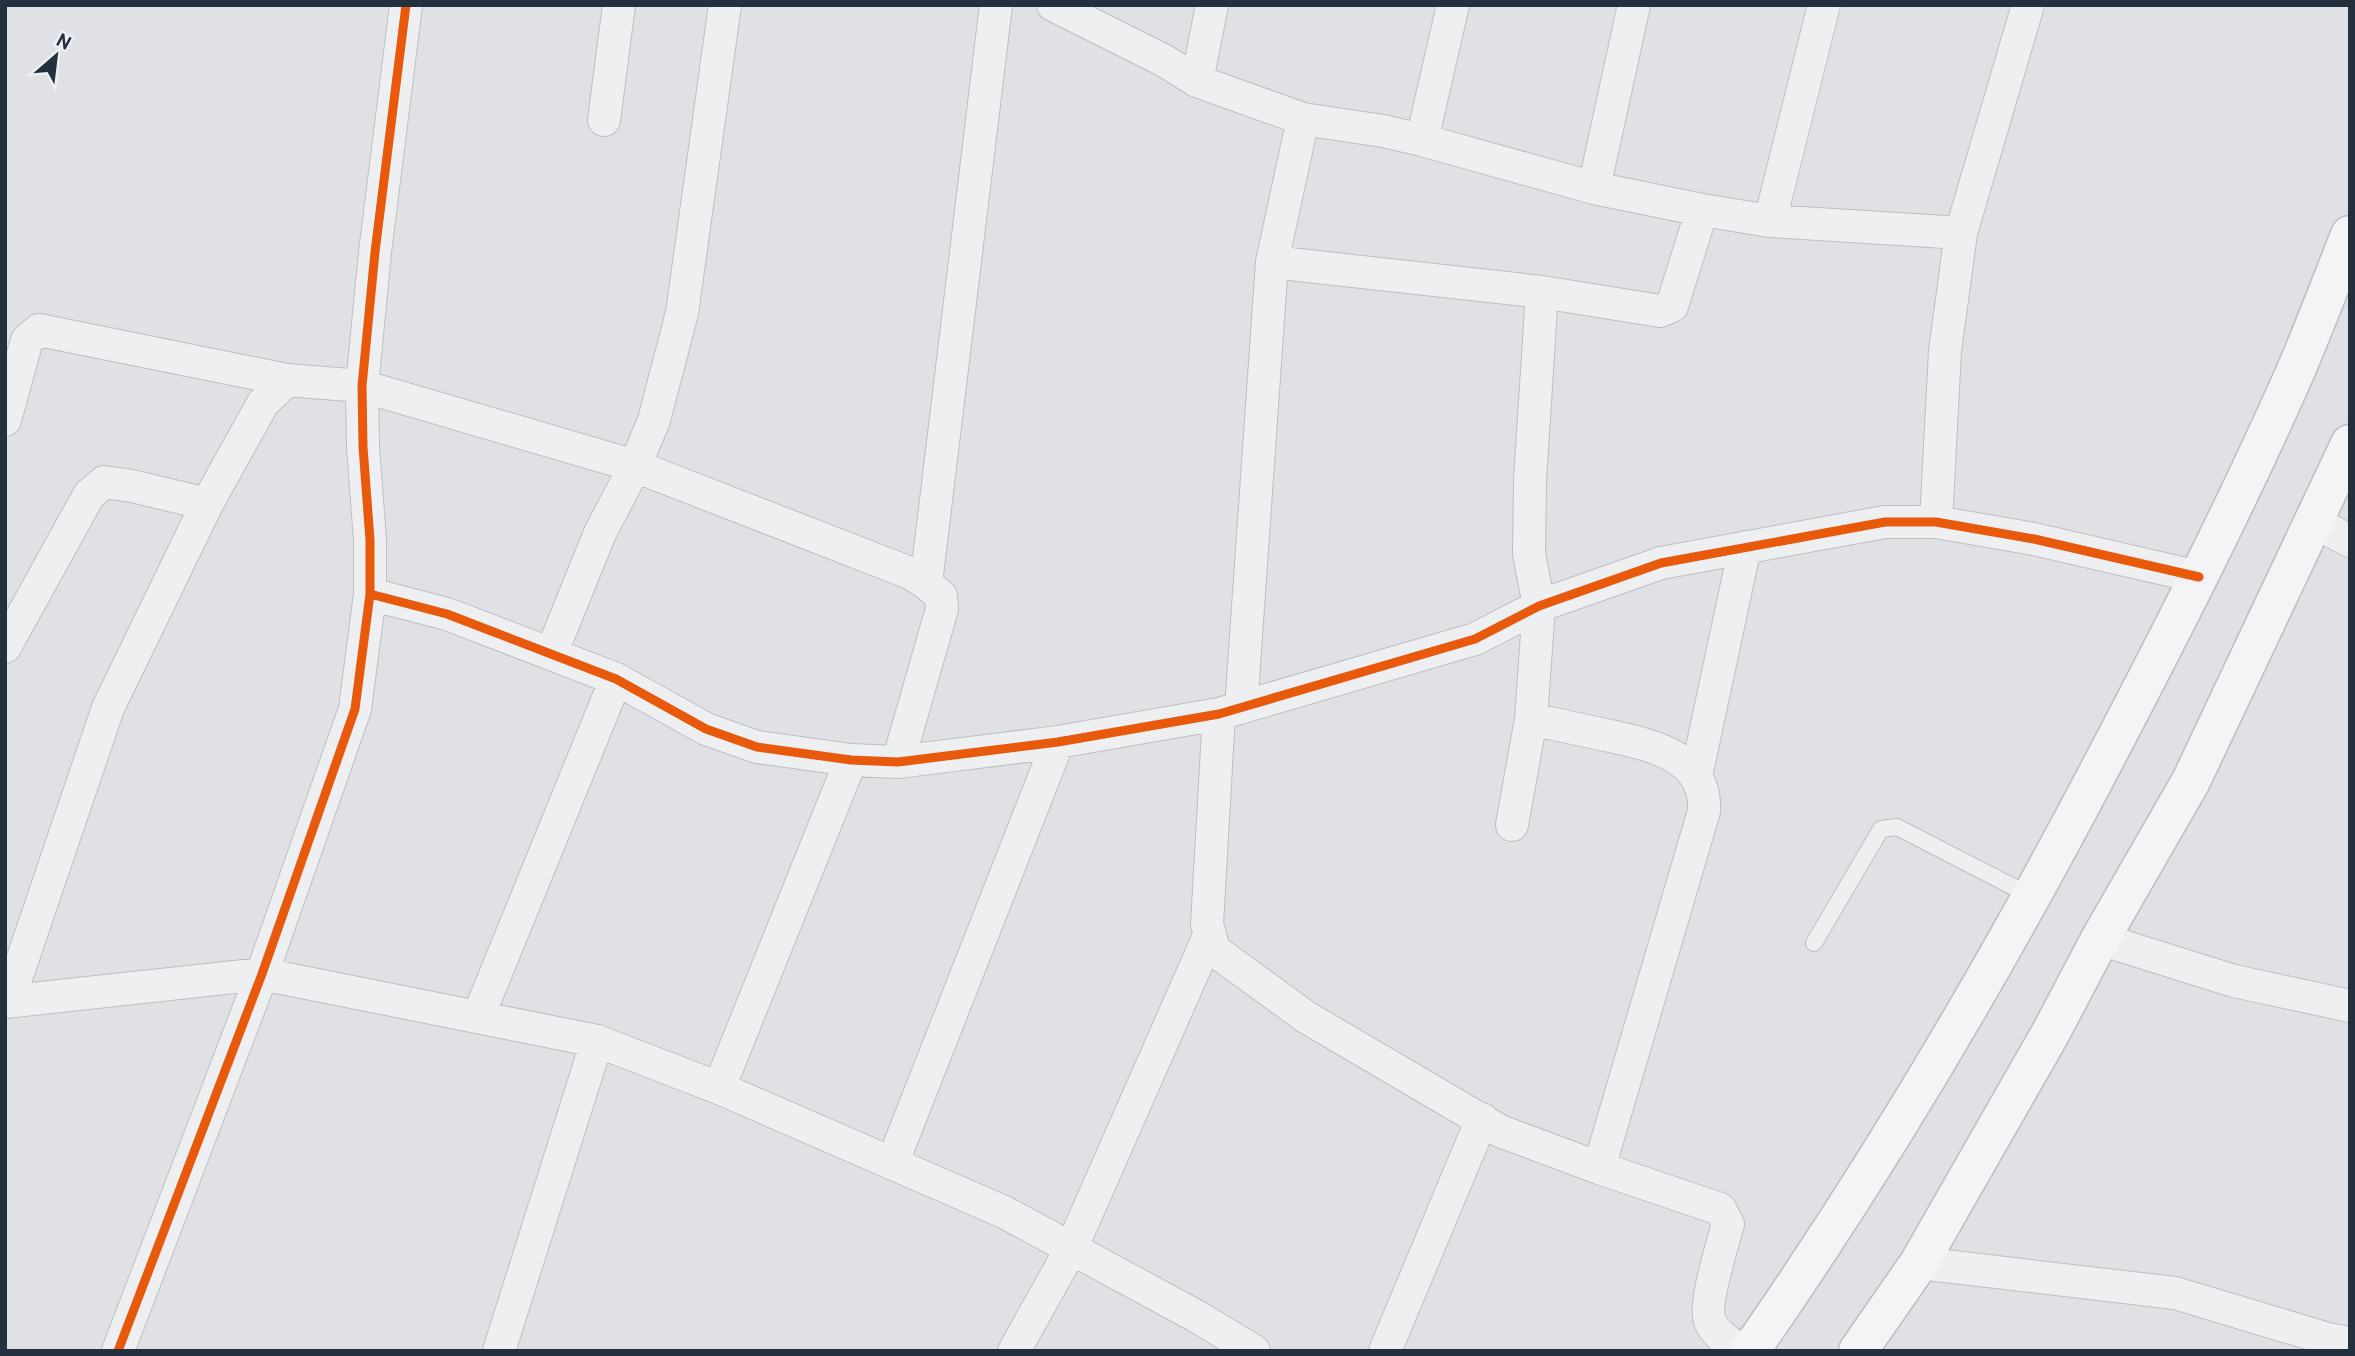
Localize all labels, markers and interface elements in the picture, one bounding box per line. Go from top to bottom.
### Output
north arrow [21,21,91,91]
text: N [51,29,75,57]

